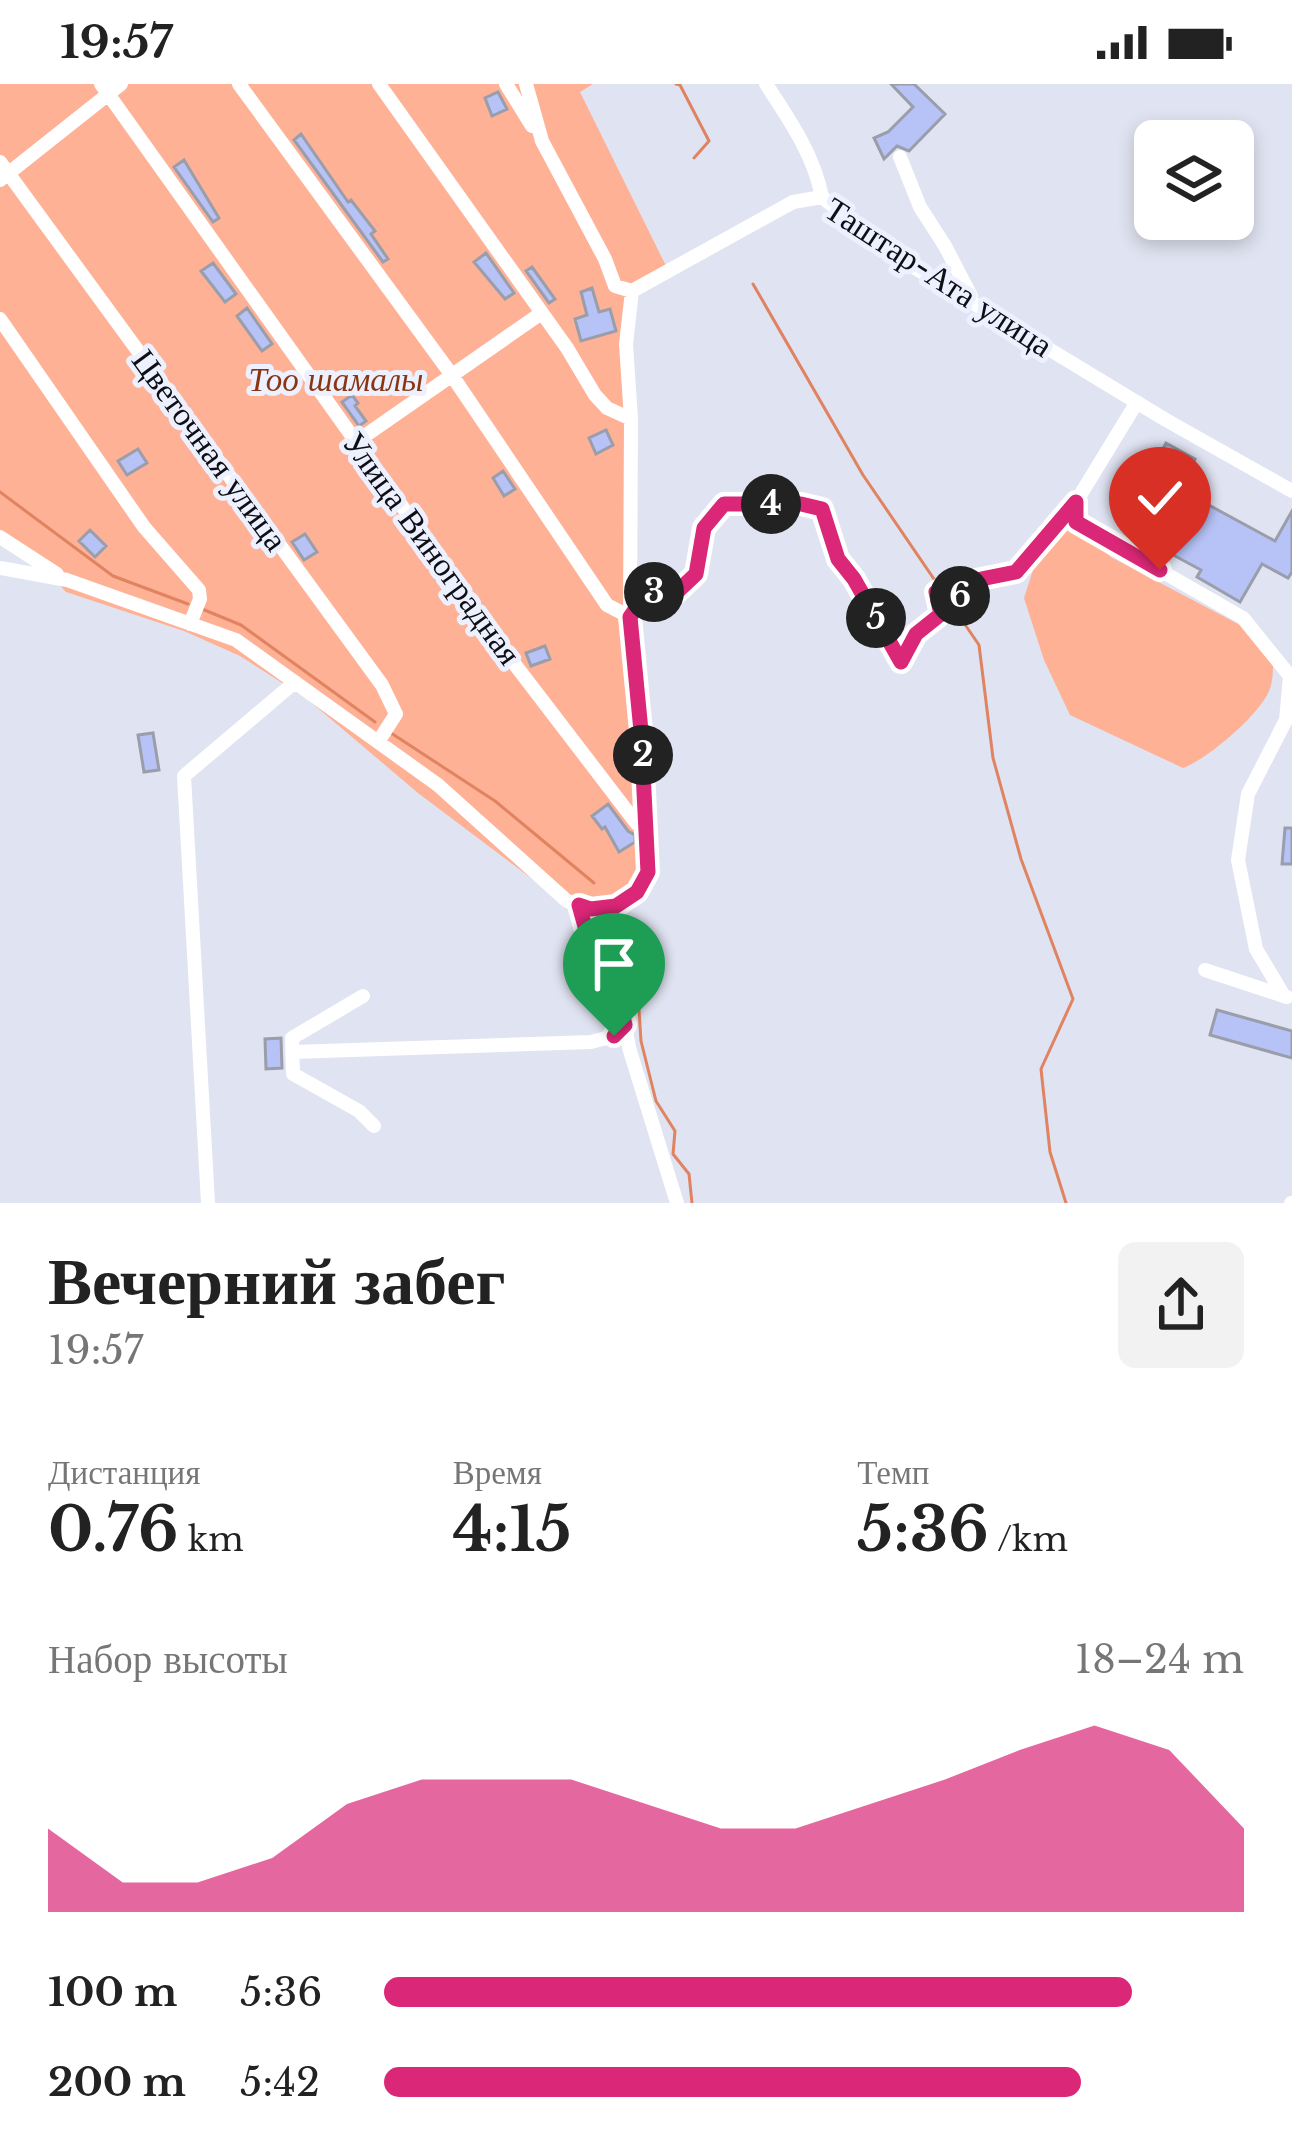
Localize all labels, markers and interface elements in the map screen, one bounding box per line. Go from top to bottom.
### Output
text: 19:57 [60,14,173,70]
map controls [1134,120,1254,240]
button: layers [1134,120,1254,240]
street label: Таштар-Ата улица [817,188,1061,366]
street label: Цветочная улица [123,341,297,559]
park label: Тоо шамалы [249,359,423,400]
street label: Улица Виноградная [334,423,530,673]
pin [1109,447,1211,570]
icon: check [1127,465,1193,531]
pin: 4 [741,474,801,534]
text: 4 [760,483,782,524]
pin: 3 [624,562,684,622]
pin: 6 [930,566,990,626]
text: 3 [643,571,665,612]
text: 6 [949,575,971,616]
pin: 5 [846,588,906,648]
text: 5 [866,597,886,638]
pin: 2 [613,725,673,785]
text: 2 [632,734,654,775]
pin [563,913,665,1036]
icon: arrive [581,931,647,997]
text: Вечерний забег [48,1240,505,1322]
button: share [1118,1242,1244,1368]
text: 19:57 [48,1326,143,1375]
text: Дистанция [48,1452,200,1493]
text: Время [453,1452,542,1493]
text: Темп [857,1452,929,1493]
text: 0.76 [48,1493,178,1567]
text: 4:15 [453,1493,571,1567]
text: 5:36 [857,1493,989,1567]
text: km [178,1519,244,1560]
text: /km [989,1519,1068,1560]
text: Набор высоты [48,1635,288,1684]
text: 18–24 m [1075,1635,1244,1684]
text: 100 m [48,1968,177,2017]
text: 5:36 [240,1968,322,2017]
text: 200 m [48,2058,186,2107]
text: 5:42 [240,2058,320,2107]

